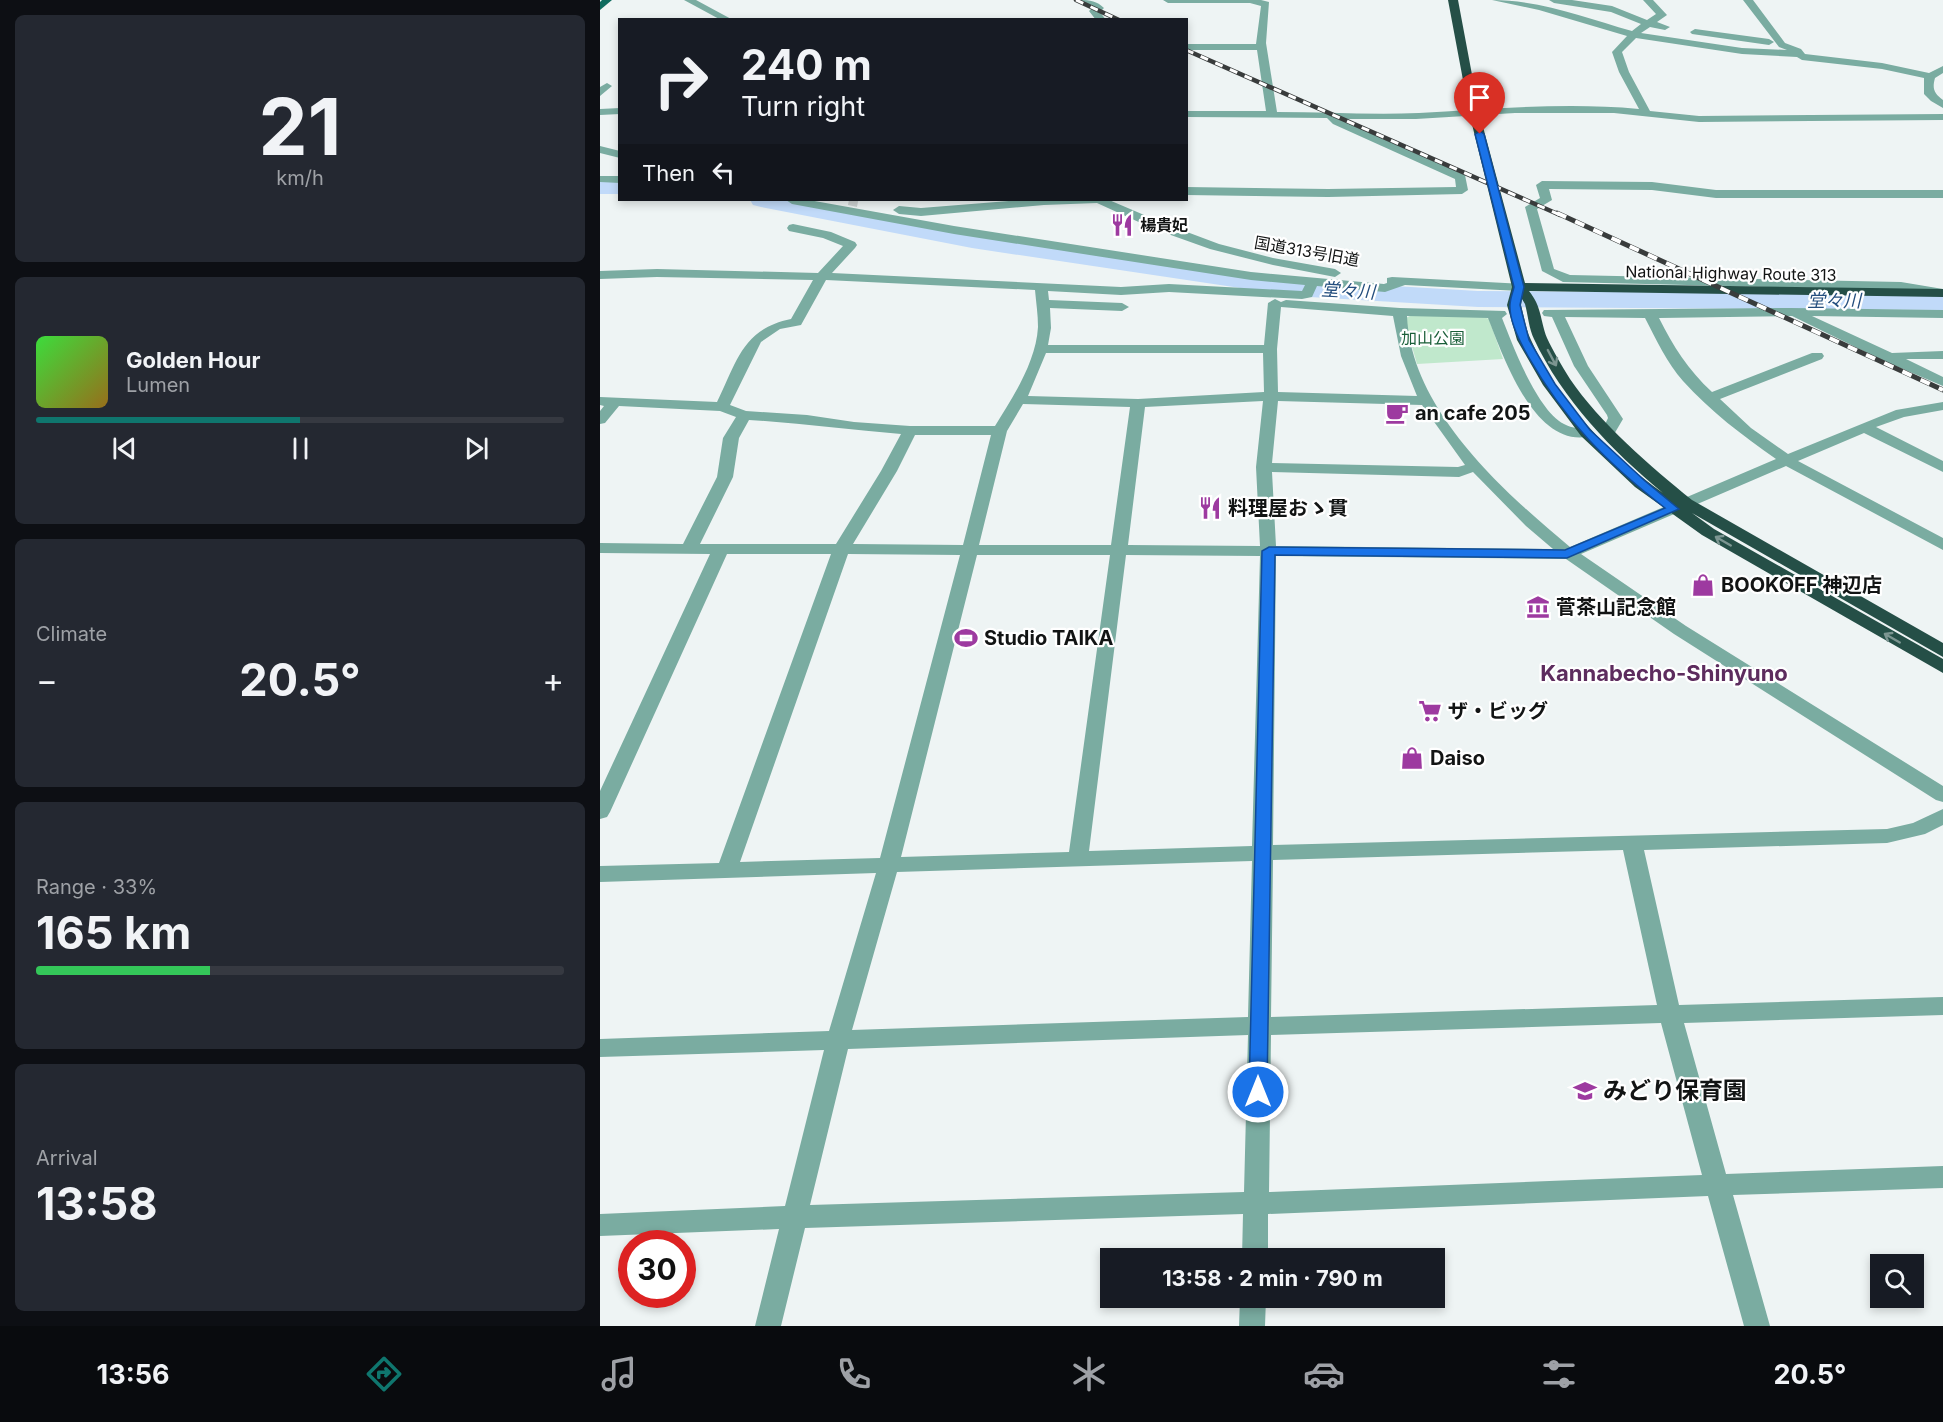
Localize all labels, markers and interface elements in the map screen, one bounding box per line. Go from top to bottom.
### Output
text: 240 m [741,39,872,90]
icon: right [642,42,720,120]
pin [1454,72,1505,134]
text: 21 [259,79,341,174]
icon: arrive [1463,81,1496,114]
text: Turn right [741,90,865,123]
icon: left [707,156,740,189]
text: Then [642,160,695,186]
text: km/h [276,166,324,190]
restaurant icon: 楊貴妃 [1109,212,1135,238]
place label: 楊貴妃 [1140,215,1188,235]
street label: 国道313号旧道 [1253,232,1361,270]
street label: National Highway Route 313 [1625,261,1837,285]
water label: 堂々川 [1321,279,1378,303]
water label: 堂々川 [1807,290,1863,311]
park label: 加山公園 [1401,328,1465,348]
text: Golden Hour [126,347,260,373]
one-way arrow [1546,349,1558,366]
text: Lumen [126,373,190,397]
cafe icon: an cafe 205 [1384,400,1410,426]
place label: an cafe 205 [1415,401,1530,425]
icon: previous [108,432,141,465]
icon: pause [284,432,317,465]
icon: next [460,432,493,465]
restaurant icon: 料理屋おゝ貫 [1197,495,1223,521]
place label: 料理屋おゝ貫 [1228,496,1348,520]
one-way arrow [1715,534,1732,546]
shop icon: BOOKOFF 神辺店 [1690,572,1716,598]
place label: BOOKOFF 神辺店 [1721,573,1882,597]
museum icon: 菅茶山記念館 [1525,594,1551,620]
place label: 菅茶山記念館 [1556,595,1676,619]
text: Climate [36,622,107,646]
sports icon: Studio TAIKA [953,625,979,651]
place label: Studio TAIKA [984,626,1113,650]
one-way arrow [1884,632,1901,644]
text: 20.5° [239,652,361,707]
text: − [36,660,58,700]
text: + [542,660,564,700]
district label: Kannabecho-Shinyuno [1540,660,1788,686]
supermarket icon: ザ・ビッグ [1417,698,1443,724]
place label: ザ・ビッグ [1448,699,1548,723]
shop icon: Daiso [1399,745,1425,771]
place label: Daiso [1430,746,1485,770]
text: Range · 33% [36,875,157,899]
text: 165 km [36,905,191,960]
position arrow [1226,1060,1290,1124]
place label: みどり保育園 [1603,1076,1747,1105]
school or university icon: みどり保育園 [1572,1078,1598,1104]
text: Arrival [36,1146,98,1170]
text: 13:58 [36,1176,158,1231]
speed limit sign: 30 [618,1230,696,1308]
map controls [1870,1254,1924,1308]
button: search [1870,1254,1924,1308]
text: 13:58 · 2 min · 790 m [1162,1265,1383,1291]
icon: directions [363,1353,405,1395]
icon: music [598,1353,640,1395]
icon: phone [833,1353,875,1395]
icon: climate [1068,1353,1110,1395]
icon: car [1303,1353,1345,1395]
icon: filters [1538,1353,1580,1395]
text: 13:56 [97,1358,169,1391]
text: 20.5° [1774,1358,1846,1391]

